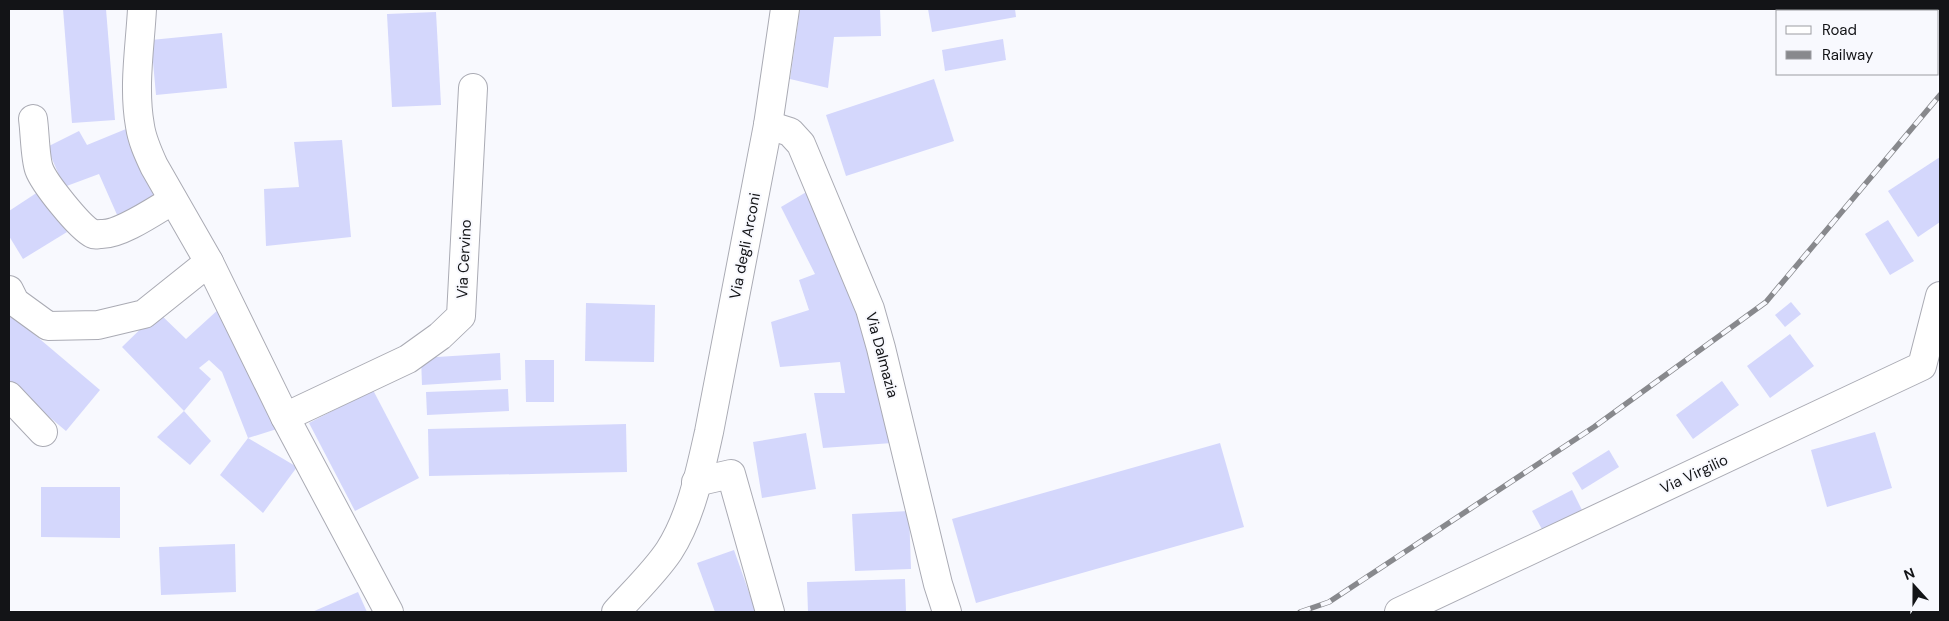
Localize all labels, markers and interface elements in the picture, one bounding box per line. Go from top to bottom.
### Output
legend [1776,10,1939,75]
text: Road [1822,20,1857,40]
text: Railway [1822,45,1874,65]
street label: Via degli Arconi [725,191,765,301]
street label: Via Cervino [452,219,476,299]
street label: Via Dalmazia [861,310,903,400]
street label: Via Virgilio [1657,450,1731,498]
north arrow [1889,561,1939,611]
text: N [1901,564,1917,584]

